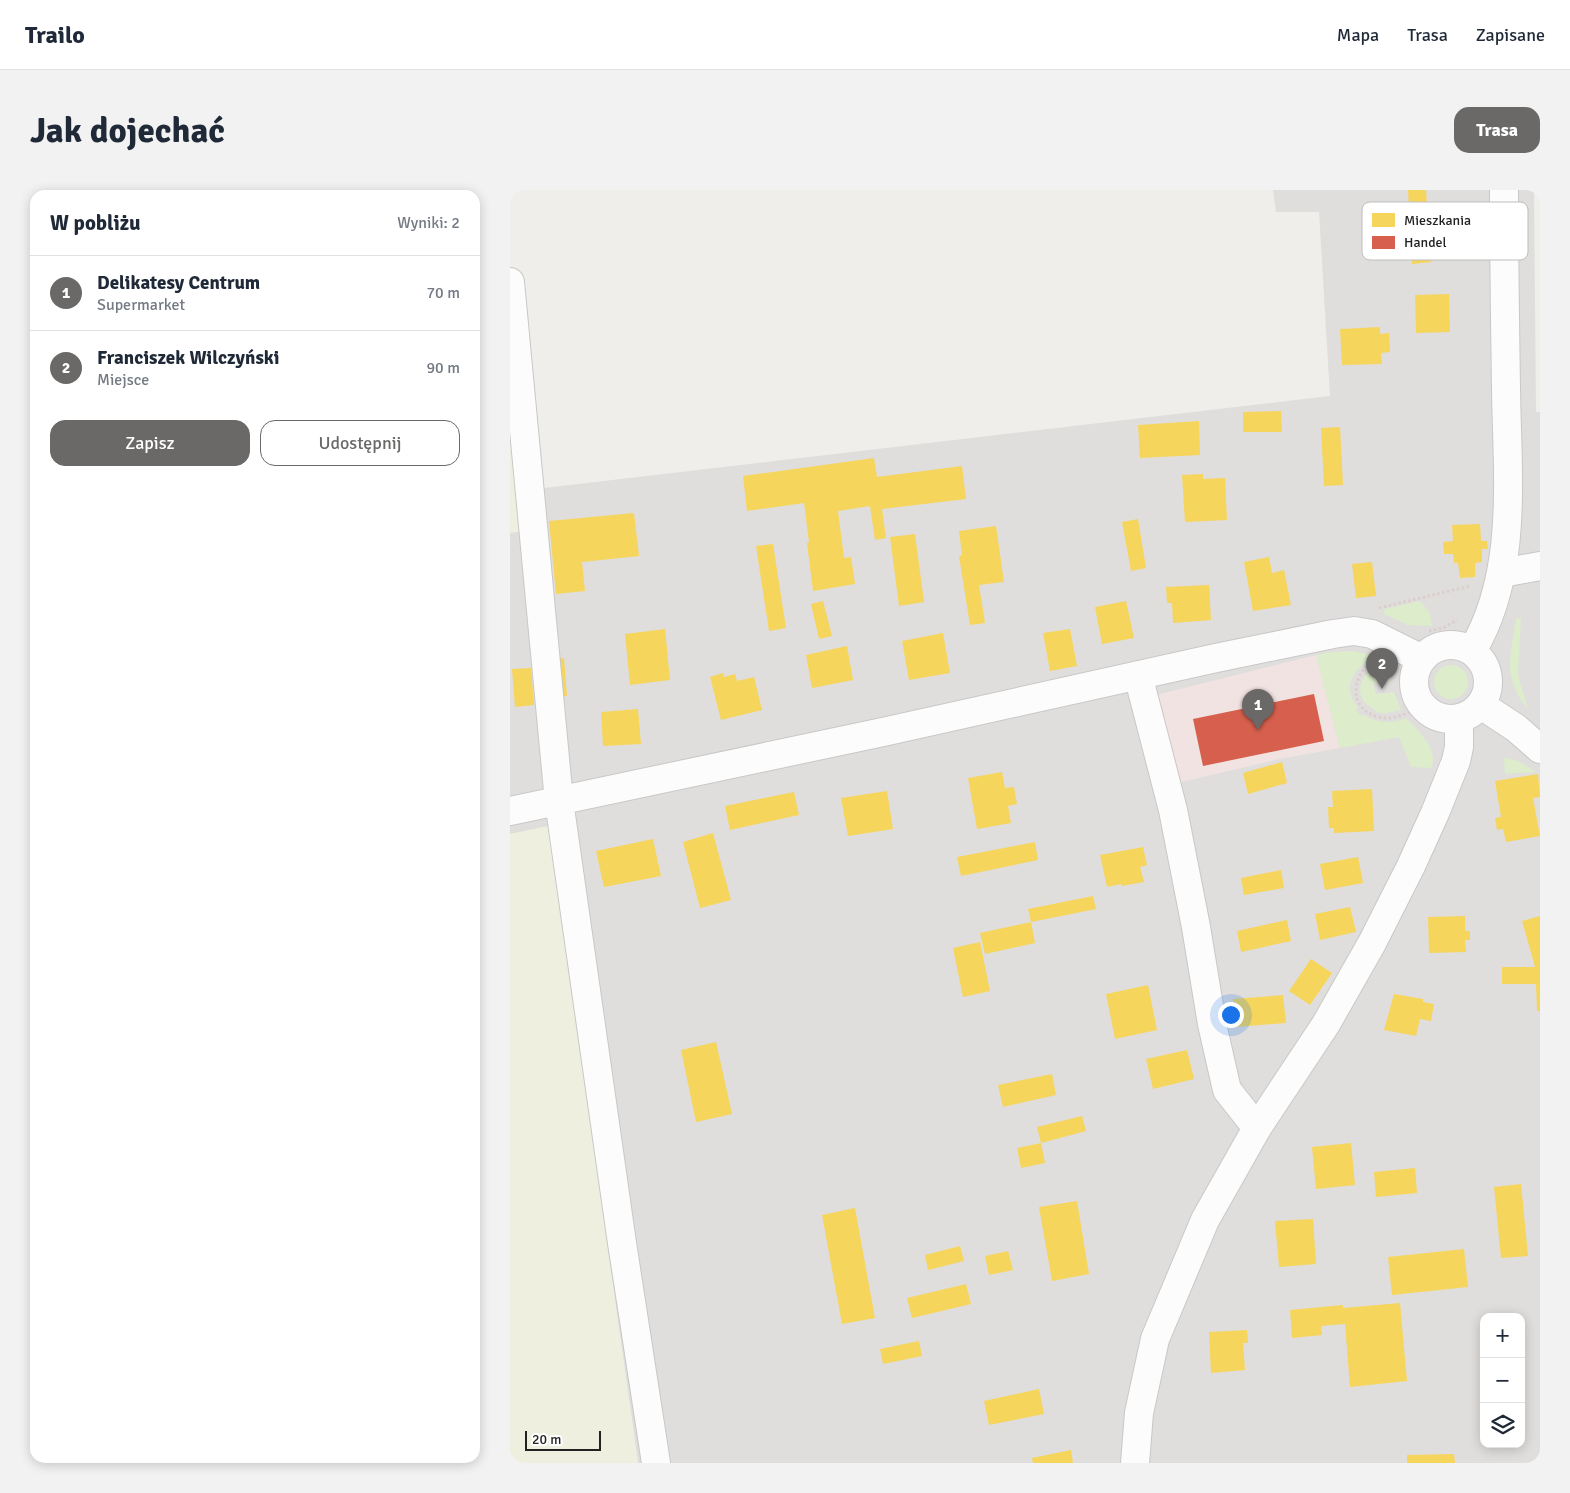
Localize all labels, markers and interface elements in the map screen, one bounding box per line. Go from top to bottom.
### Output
text: Trailo [25,20,85,50]
text: Mapa [1337,24,1379,46]
text: Trasa [1407,24,1448,46]
text: Zapisane [1476,24,1545,46]
button: Trasa [1454,107,1540,153]
text: Jak dojechać [30,109,225,152]
legend [1362,202,1528,260]
text: W pobliżu [50,210,141,236]
text: Mieszkania [1404,212,1471,229]
text: Wyniki: 2 [397,213,460,233]
text: Handel [1404,234,1447,251]
text: Delikatesy Centrum [97,271,260,295]
text: 1 [62,283,70,303]
text: 70 m [426,283,460,303]
text: Supermarket [97,295,185,315]
text: Franciszek Wilczyński [97,346,279,370]
text: 2 [62,358,70,378]
text: 90 m [426,358,460,378]
text: Miejsce [97,370,149,390]
button: Zapisz [50,420,250,466]
button: Udostępnij [260,420,460,466]
pin: 2 [1366,648,1398,689]
pin: 1 [1242,689,1274,730]
your location [1218,1002,1244,1028]
map controls [1480,1313,1525,1448]
button: + [1480,1313,1525,1358]
button: − [1480,1358,1525,1403]
button: layers [1480,1403,1525,1448]
scale bar [525,1428,601,1451]
text: 20 m [532,1431,561,1448]

